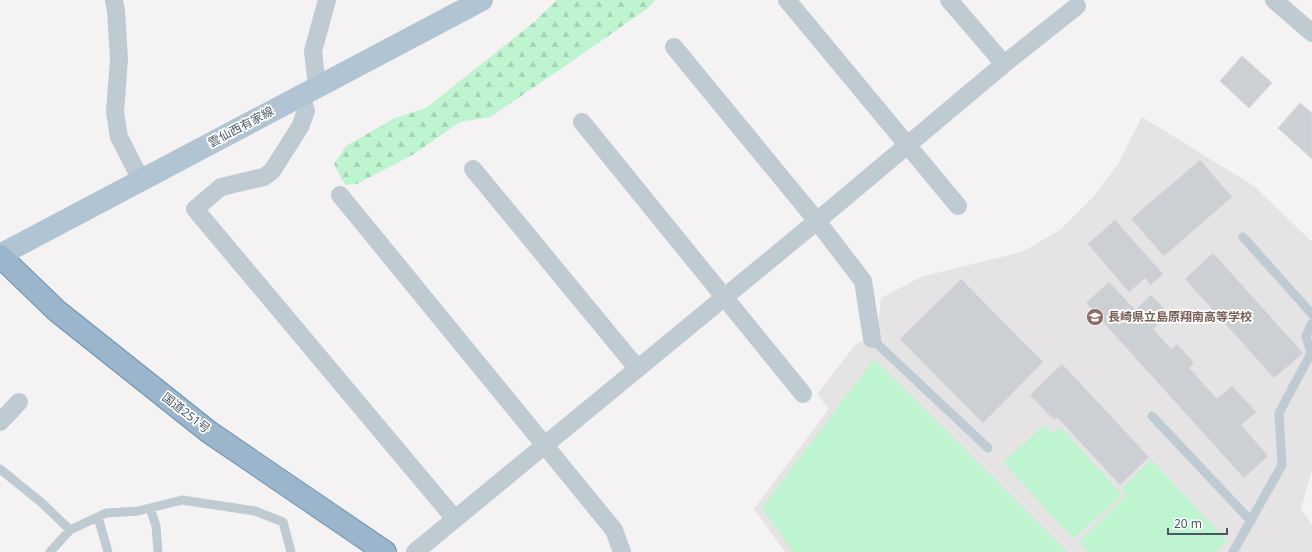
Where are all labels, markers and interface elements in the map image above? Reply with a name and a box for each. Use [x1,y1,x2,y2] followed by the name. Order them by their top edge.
[205,102,277,151] street label: 雲仙西有家線
[1085,307,1105,327] school or university icon: 長崎県立島原翔南高等学校
[1108,308,1252,325] place label: 長崎県立島原翔南高等学校
[159,388,214,437] street label: 国道251号
[1168,510,1227,536] scale bar
[1174,515,1202,532] text: 20 m

